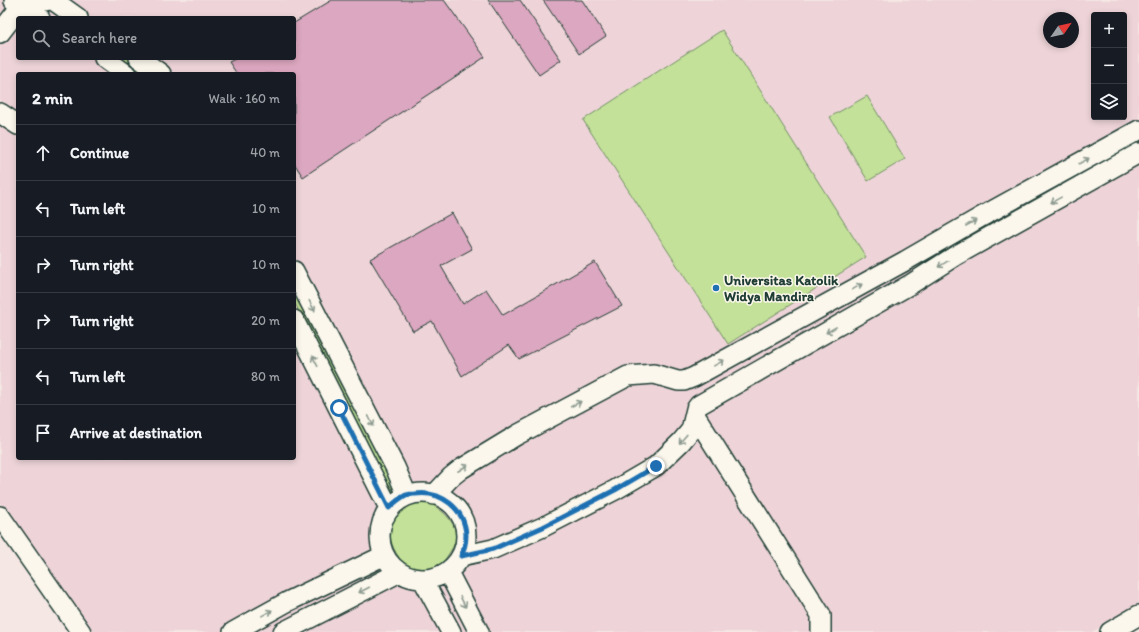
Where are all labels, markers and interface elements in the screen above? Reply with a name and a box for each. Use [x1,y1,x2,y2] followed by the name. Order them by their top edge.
[1043,12,1079,48] north arrow
[1091,12,1127,120] map controls
[1091,12,1127,48] button: +
[16,16,296,60] search box
[30,27,52,49] icon: search
[62,29,137,47] text: Search here
[1091,48,1127,84] button: −
[1091,84,1127,120] button: layers
[32,88,72,108] text: 2 min
[209,91,280,106] text: Walk · 160 m
[32,142,54,164] icon: ahead
[70,144,129,162] text: Continue
[250,145,280,160] text: 40 m
[1078,156,1090,164] one-way arrow
[1050,196,1062,204] one-way arrow
[32,198,54,220] icon: left
[70,200,125,218] text: Turn left
[252,201,280,216] text: 10 m
[964,219,976,227] one-way arrow
[32,254,54,276] icon: right
[70,256,134,274] text: Turn right
[252,257,280,272] text: 10 m
[937,260,949,268] one-way arrow
[724,272,839,305] place label: Universitas Katolik Widya Mandira
[711,283,721,293] marker: Universitas Katolik Widya Mandira
[851,283,863,291] one-way arrow
[309,299,316,311] one-way arrow
[32,310,54,332] icon: right
[70,312,134,330] text: Turn right
[251,313,280,328] text: 20 m
[825,326,837,334] one-way arrow
[311,355,318,367] one-way arrow
[713,359,725,367] one-way arrow
[32,366,54,388] icon: left
[70,368,125,386] text: Turn left
[251,369,280,384] text: 80 m
[330,399,348,417] route start
[569,399,581,407] one-way arrow
[368,415,376,427] one-way arrow
[32,422,54,444] icon: arrive
[70,424,202,442] text: Arrive at destination
[679,434,688,445] one-way arrow
[647,457,665,475] route end
[457,464,469,472] one-way arrow
[358,587,370,594] one-way arrow
[460,596,468,608] one-way arrow
[261,609,273,617] one-way arrow

